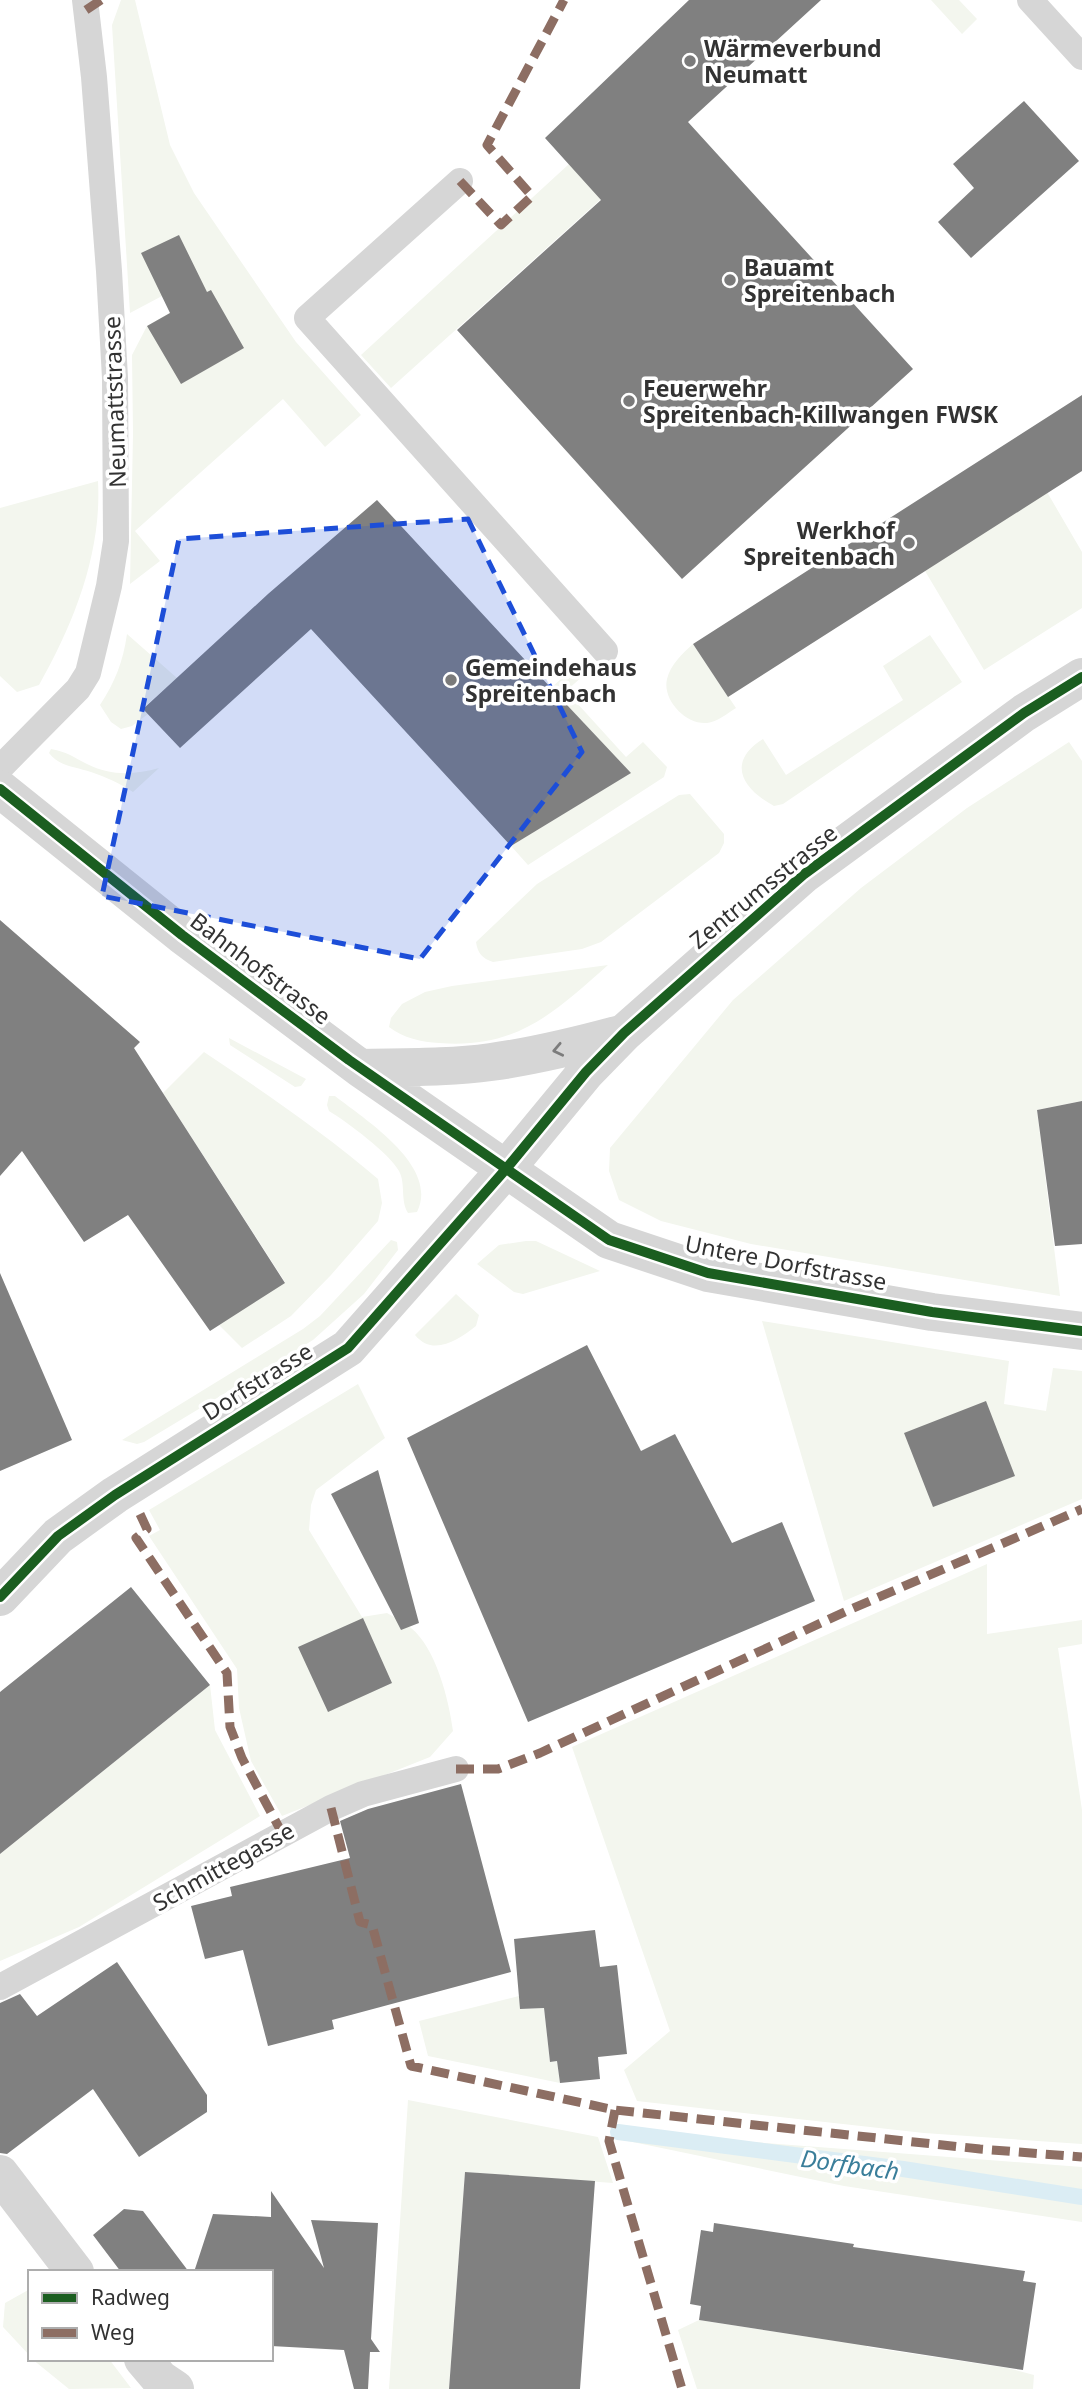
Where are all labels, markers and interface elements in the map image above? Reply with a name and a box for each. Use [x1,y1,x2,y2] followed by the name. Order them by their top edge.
[704,32,882,90] place label: Wärmeverbund Neumatt
[682,53,698,69] marker: Wärmeverbund Neumatt
[744,251,895,309] place label: Bauamt Spreitenbach
[722,272,738,288] marker: Bauamt Spreitenbach
[95,316,133,488] street label: Neumattstrasse
[643,372,999,430] place label: Feuerwehr Spreitenbach-Killwangen FWSK
[621,393,637,409] marker: Feuerwehr Spreitenbach-Killwangen FWSK
[744,514,896,572] place label: Werkhof Spreitenbach
[901,535,917,551] marker: Werkhof Spreitenbach
[465,651,637,709] place label: Gemeindehaus Spreitenbach
[443,672,459,688] marker: Gemeindehaus Spreitenbach
[683,817,843,955] street label: Zentrumsstrasse
[184,904,338,1032] street label: Bahnhofstrasse
[552,1041,564,1056] one-way arrow
[682,1227,890,1297] street label: Untere Dorfstrasse
[196,1334,318,1428] street label: Dorfstrasse
[147,1814,299,1918] street label: Schmittegasse
[799,2141,901,2187] water label: Dorfbach
[28,2270,273,2361] legend
[91,2283,170,2311] text: Radweg
[91,2318,135,2346] text: Weg

